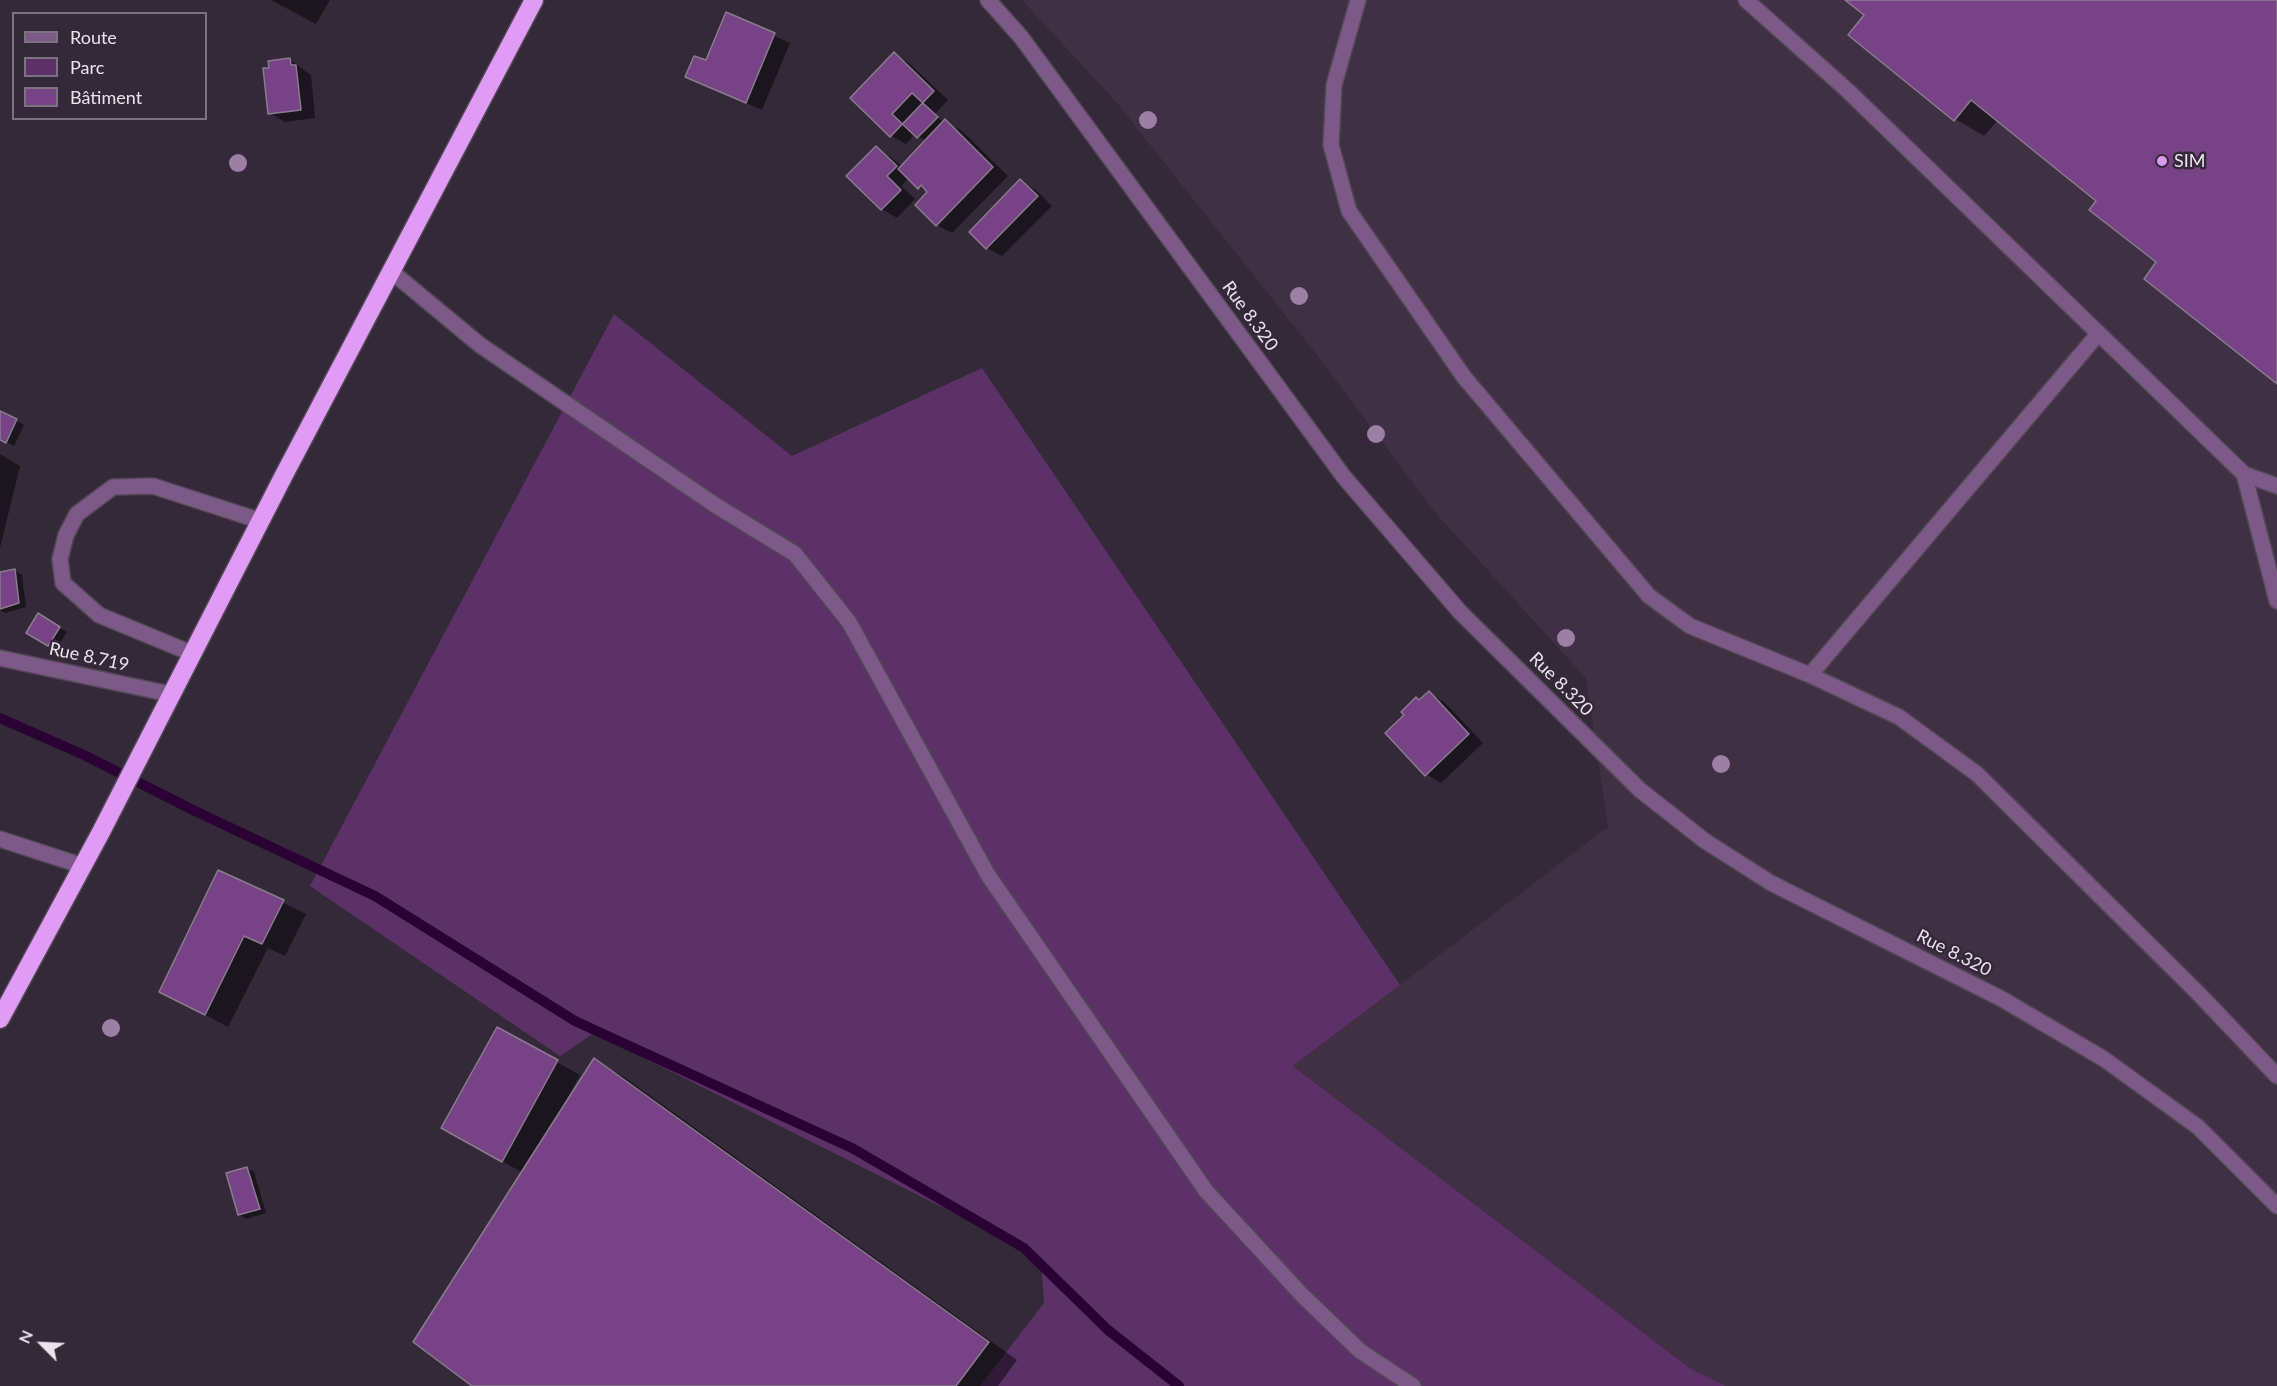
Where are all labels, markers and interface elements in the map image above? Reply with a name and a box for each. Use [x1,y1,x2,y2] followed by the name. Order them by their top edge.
[12,12,207,120] legend
[70,26,117,48] text: Route
[70,56,104,78] text: Parc
[70,86,142,108] text: Bâtiment
[2174,150,2206,172] place label: SIM
[2155,154,2169,168] marker: SIM
[1217,277,1283,355] street label: Rue 8.320
[47,638,131,676] street label: Rue 8.719
[1525,648,1597,720] street label: Rue 8.320
[1913,925,1995,981] street label: Rue 8.320
[12,1314,72,1374] north arrow
[14,1327,36,1346] text: N

